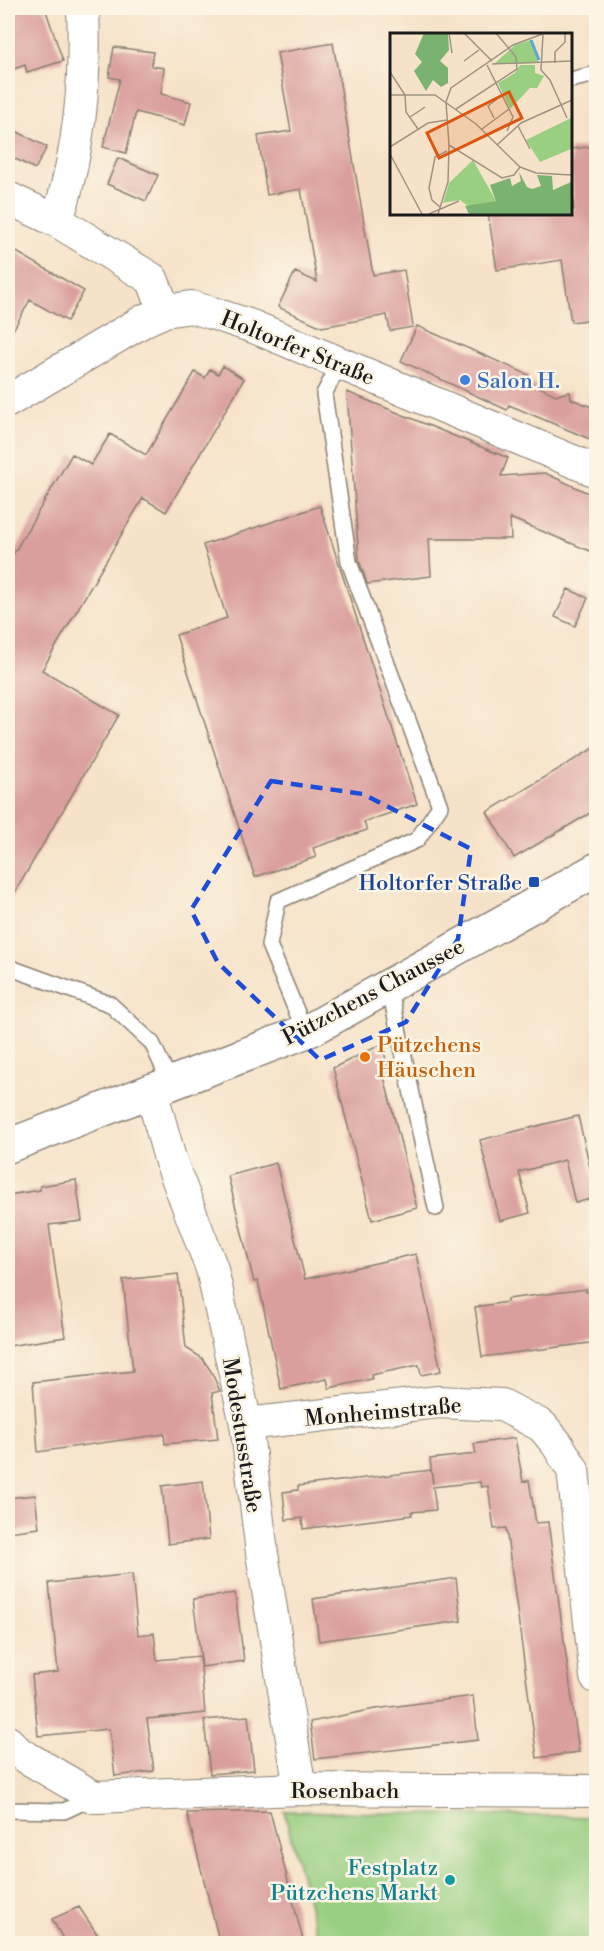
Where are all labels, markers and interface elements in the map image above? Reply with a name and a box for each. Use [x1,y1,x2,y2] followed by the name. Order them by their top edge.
[390,33,571,214] inset map
[217,305,378,392] street label: Holtorfer Straße
[477,368,560,395] place label: Salon H.
[458,373,472,387] marker: Salon H.
[358,870,522,897] place label: Holtorfer Straße
[527,875,541,889] marker: Holtorfer Straße
[278,933,469,1052] street label: Pützchens Chaussee
[377,1032,481,1084] place label: Pützchens Häuschen
[358,1050,372,1064] marker: Pützchens Häuschen
[216,1356,267,1515] street label: Modestusstraße
[304,1392,463,1433] street label: Monheimstraße
[291,1778,399,1805] street label: Rosenbach
[270,1855,438,1907] place label: Festplatz Pützchens Markt
[443,1873,457,1887] marker: Festplatz Pützchens Markt

